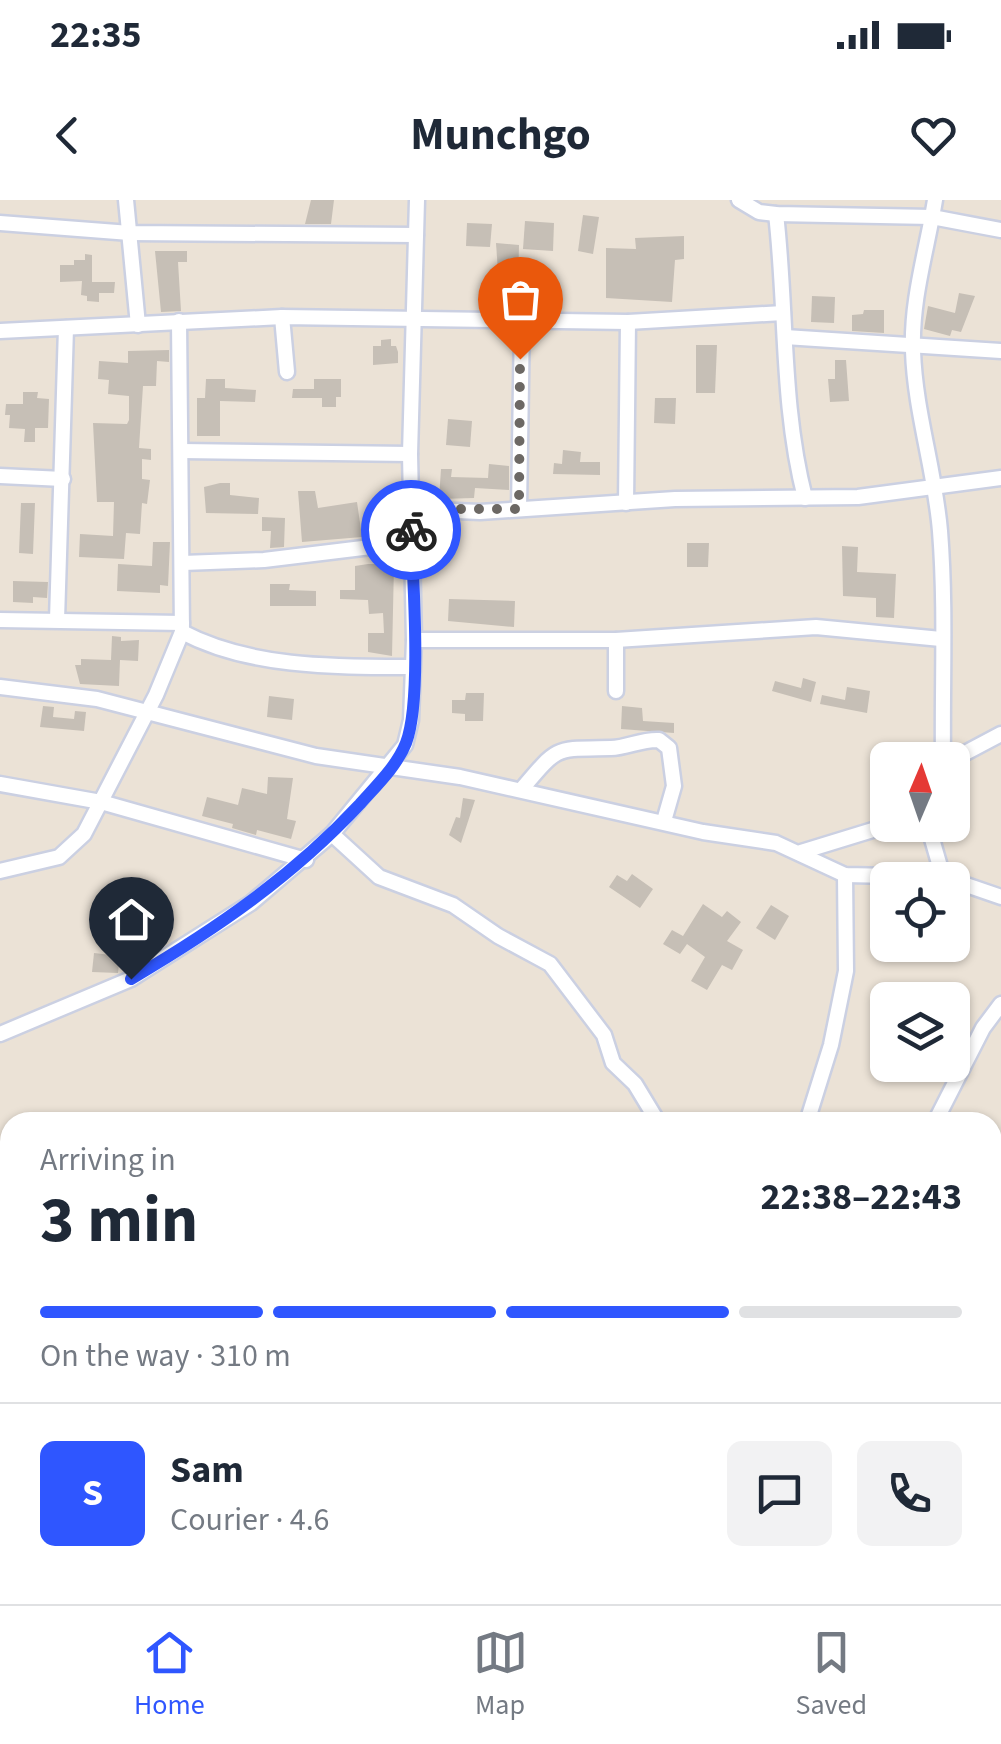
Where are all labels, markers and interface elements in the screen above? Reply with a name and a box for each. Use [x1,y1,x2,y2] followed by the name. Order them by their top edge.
[50,8,142,62] text: 22:35
[410,103,591,167] text: Munchgo
[40,108,95,163] icon: back
[906,108,961,163] icon: heart
[478,257,563,360] pin
[493,272,548,327] icon: bag
[361,480,461,580] courier
[384,503,439,558] icon: bike
[870,742,970,842] north arrow
[870,742,970,1082] map controls
[870,862,970,962] button: locate
[89,877,174,980] pin
[104,892,159,947] icon: home
[870,982,970,1082] button: layers
[40,1137,176,1183] text: Arriving in
[760,1170,962,1224] text: 22:38–22:43
[40,1174,198,1267] text: 3 min
[40,1333,291,1379] text: On the way · 310 m
[727,1441,832,1546] button: chat
[857,1441,962,1546] button: phone
[170,1443,244,1497] text: Sam
[82,1466,103,1520] text: S
[170,1497,330,1543] text: Courier · 4.6
[134,1625,205,1725] tab: Home
[473,1625,528,1725] tab: Map
[796,1625,867,1725] tab: Saved

